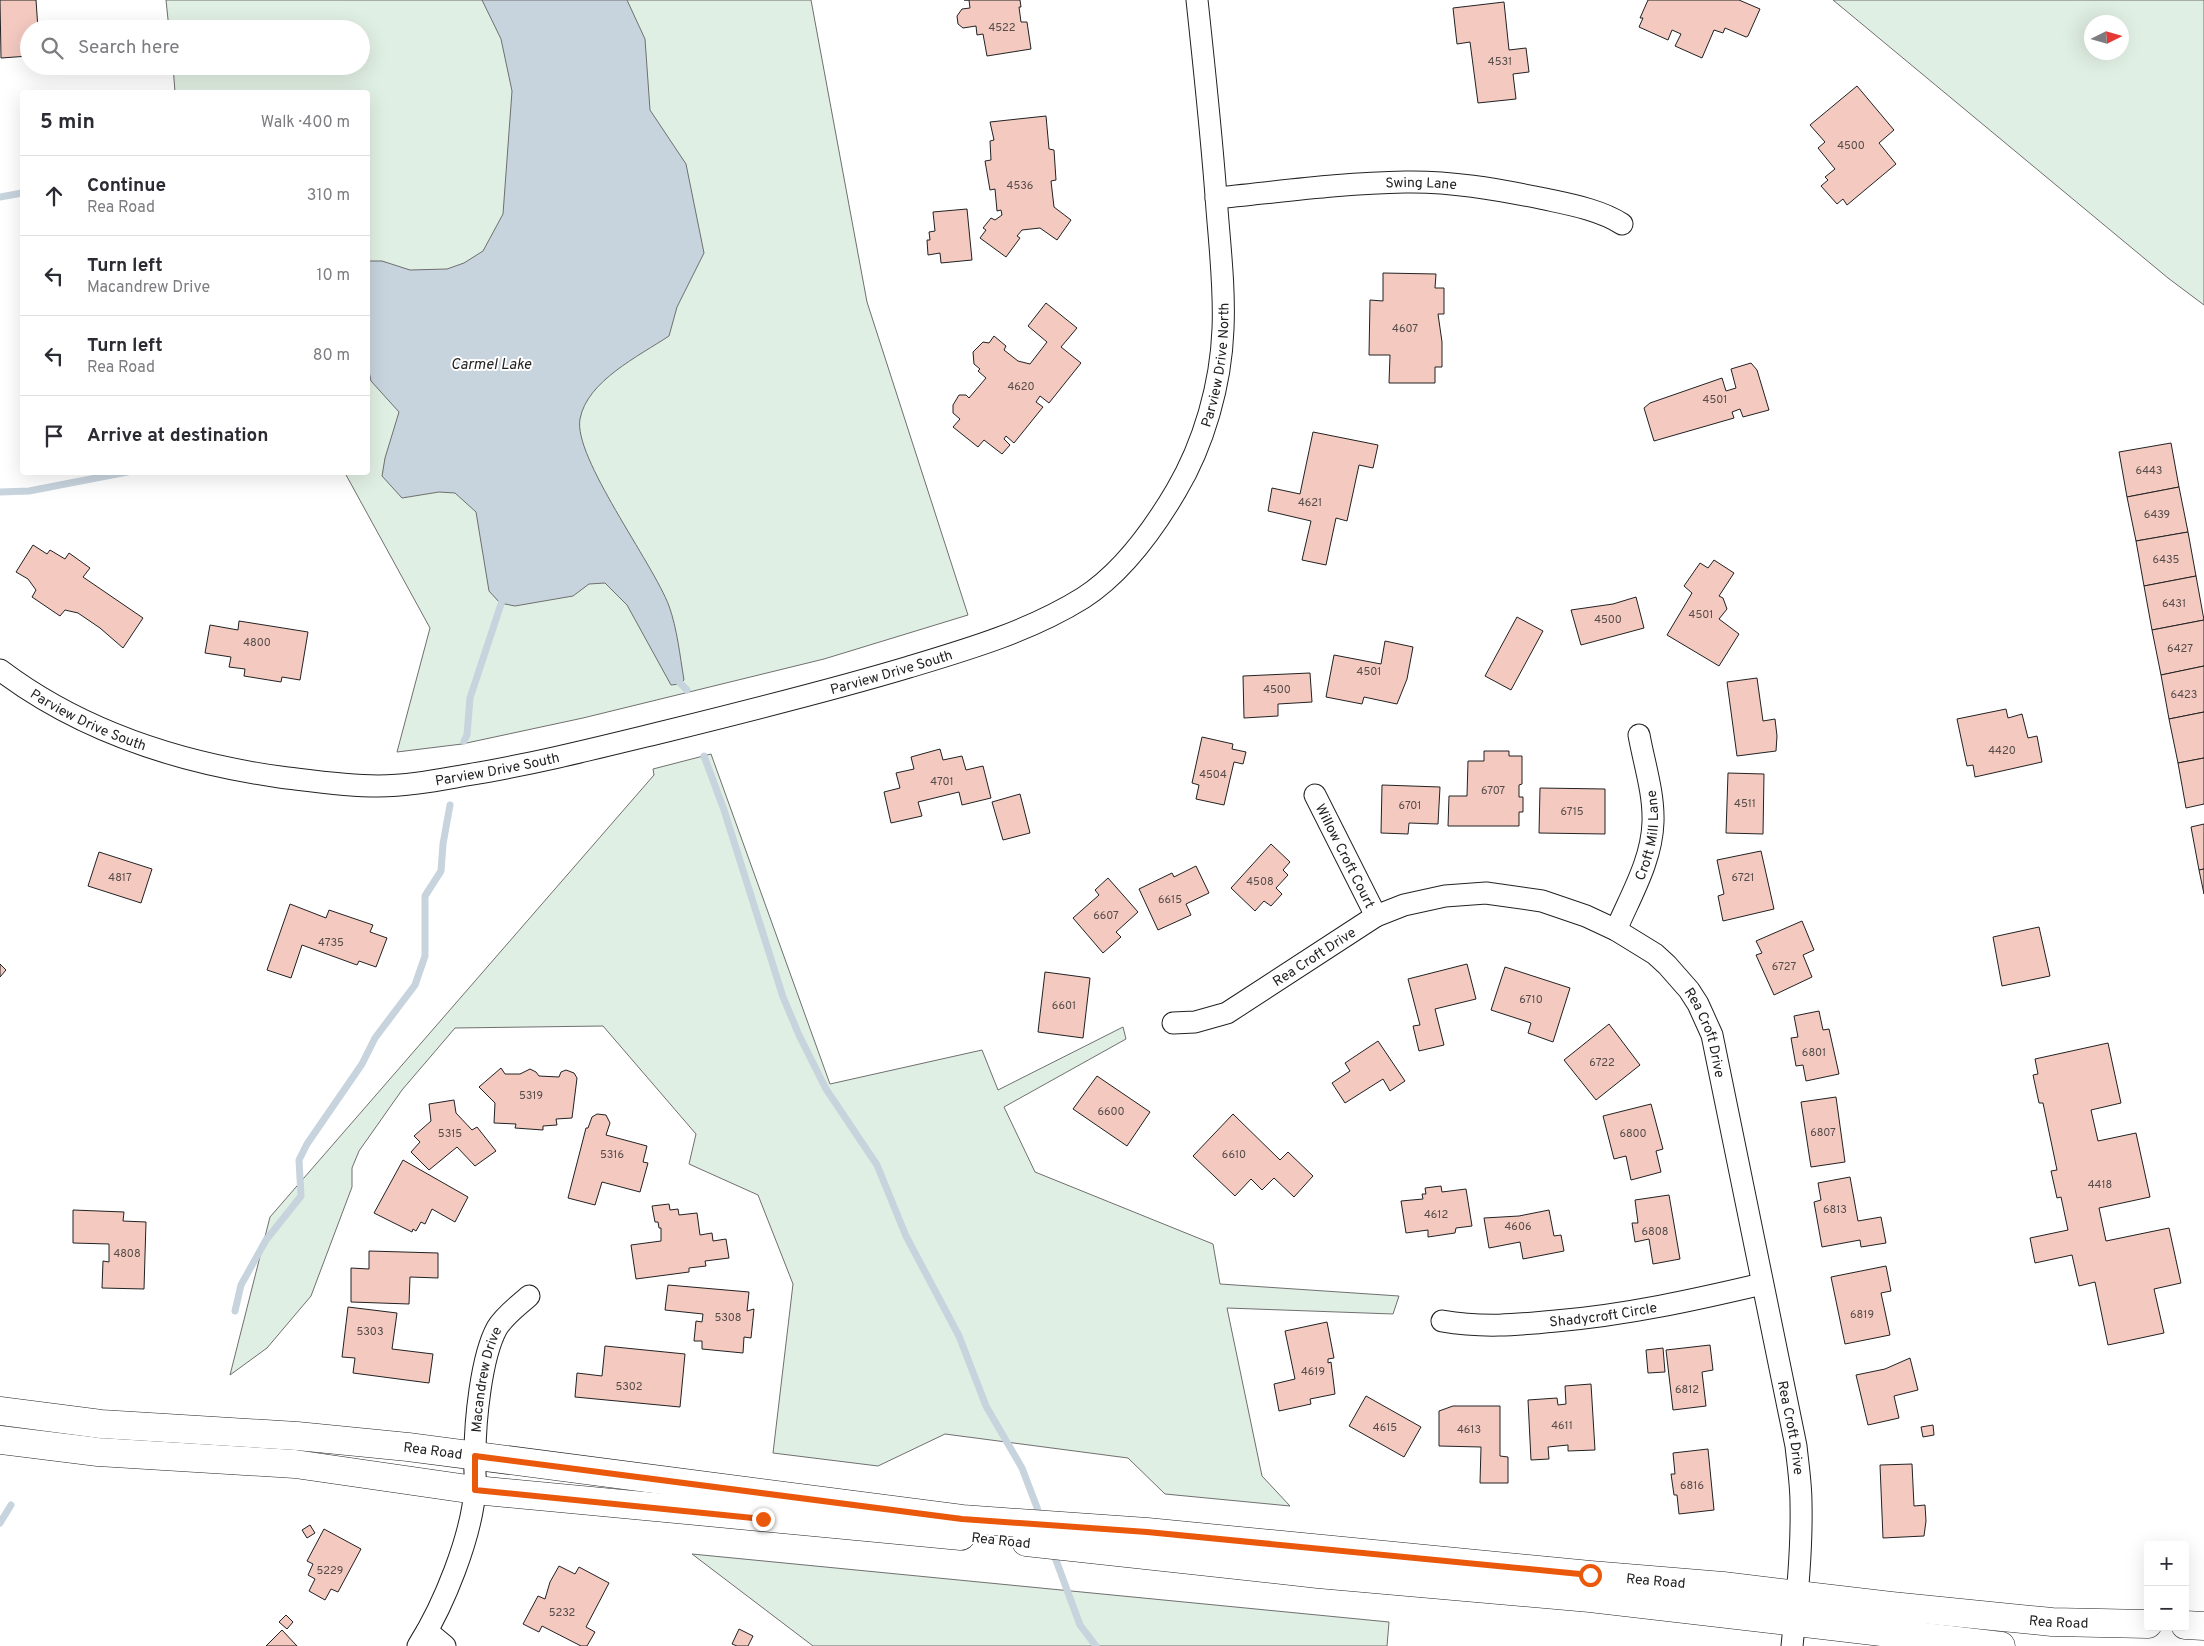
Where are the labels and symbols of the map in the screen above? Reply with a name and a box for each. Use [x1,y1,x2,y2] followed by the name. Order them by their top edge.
[2084,15,2129,60] north arrow
[988,21,1016,35] house number: 4522
[1488,55,1512,69] house number: 4531
[1837,139,1865,153] house number: 4500
[1385,175,1458,194] street label: Swing Lane
[1007,179,1033,193] house number: 4536
[1198,302,1233,430] street label: Parview Drive North
[1392,322,1418,336] house number: 4607
[451,356,532,375] water label: Carmel Lake
[1007,380,1035,394] house number: 4620
[1703,393,1727,407] house number: 4501
[2136,464,2162,478] house number: 6443
[1298,496,1322,510] house number: 4621
[2144,508,2170,522] house number: 6439
[2153,553,2180,567] house number: 6435
[2162,597,2186,611] house number: 6431
[1689,608,1713,622] house number: 4501
[1594,613,1622,627] house number: 4500
[243,636,271,650] house number: 4800
[2167,642,2193,656] house number: 6427
[829,647,955,699] street label: Parview Drive South
[1357,665,1381,679] house number: 4501
[1263,683,1291,697] house number: 4500
[27,686,148,755] street label: Parview Drive South
[2171,688,2197,702] house number: 6423
[1988,744,2016,758] house number: 4420
[434,750,561,790] street label: Parview Drive South
[1199,768,1227,782] house number: 4504
[930,775,954,789] house number: 4701
[1481,784,1505,798] house number: 6707
[1632,789,1663,883] street label: Croft Mill Lane
[1734,797,1756,811] house number: 4511
[1399,799,1421,813] house number: 6701
[1311,801,1378,911] street label: Willow Croft Court
[1560,805,1584,819] house number: 6715
[108,871,132,885] house number: 4817
[1732,871,1754,885] house number: 6721
[1246,875,1274,889] house number: 4508
[1158,893,1182,907] house number: 6615
[1093,909,1119,923] house number: 6607
[1270,924,1359,991] street label: Rea Croft Drive
[318,936,344,950] house number: 4735
[1772,960,1796,974] house number: 6727
[1680,985,1728,1079] street label: Rea Croft Drive
[1519,993,1543,1007] house number: 6710
[1052,999,1076,1013] house number: 6601
[1802,1046,1826,1060] house number: 6801
[1589,1056,1615,1070] house number: 6722
[519,1089,543,1103] house number: 5319
[1097,1105,1125,1119] house number: 6600
[1810,1126,1836,1140] house number: 6807
[438,1127,462,1141] house number: 5315
[1619,1127,1647,1141] house number: 6800
[600,1148,624,1162] house number: 5316
[1222,1148,1246,1162] house number: 6610
[2088,1178,2112,1192] house number: 4418
[1823,1203,1847,1217] house number: 6813
[1424,1208,1448,1222] house number: 4612
[1504,1220,1532,1234] house number: 4606
[1642,1225,1668,1239] house number: 6808
[113,1247,141,1261] house number: 4808
[1549,1300,1659,1332] street label: Shadycroft Circle
[1850,1308,1874,1322] house number: 6819
[714,1311,742,1325] house number: 5308
[469,1324,506,1433] street label: Macandrew Drive
[356,1325,384,1339] house number: 5303
[1301,1365,1325,1379] house number: 4619
[1773,1379,1806,1476] street label: Rea Croft Drive
[615,1380,643,1394] house number: 5302
[1675,1383,1699,1397] house number: 6812
[1551,1419,1573,1433] house number: 4611
[1373,1421,1397,1435] house number: 4615
[1457,1423,1481,1437] house number: 4613
[403,1440,463,1464] street label: Rea Road
[1680,1479,1704,1493] house number: 6816
[752,1508,775,1531] route end
[970,1530,1031,1553] street label: Rea Road
[317,1564,343,1578] house number: 5229
[1579,1564,1602,1587] route start
[1625,1571,1686,1593] street label: Rea Road
[549,1606,575,1620] house number: 5232
[2028,1613,2089,1633] street label: Rea Road

